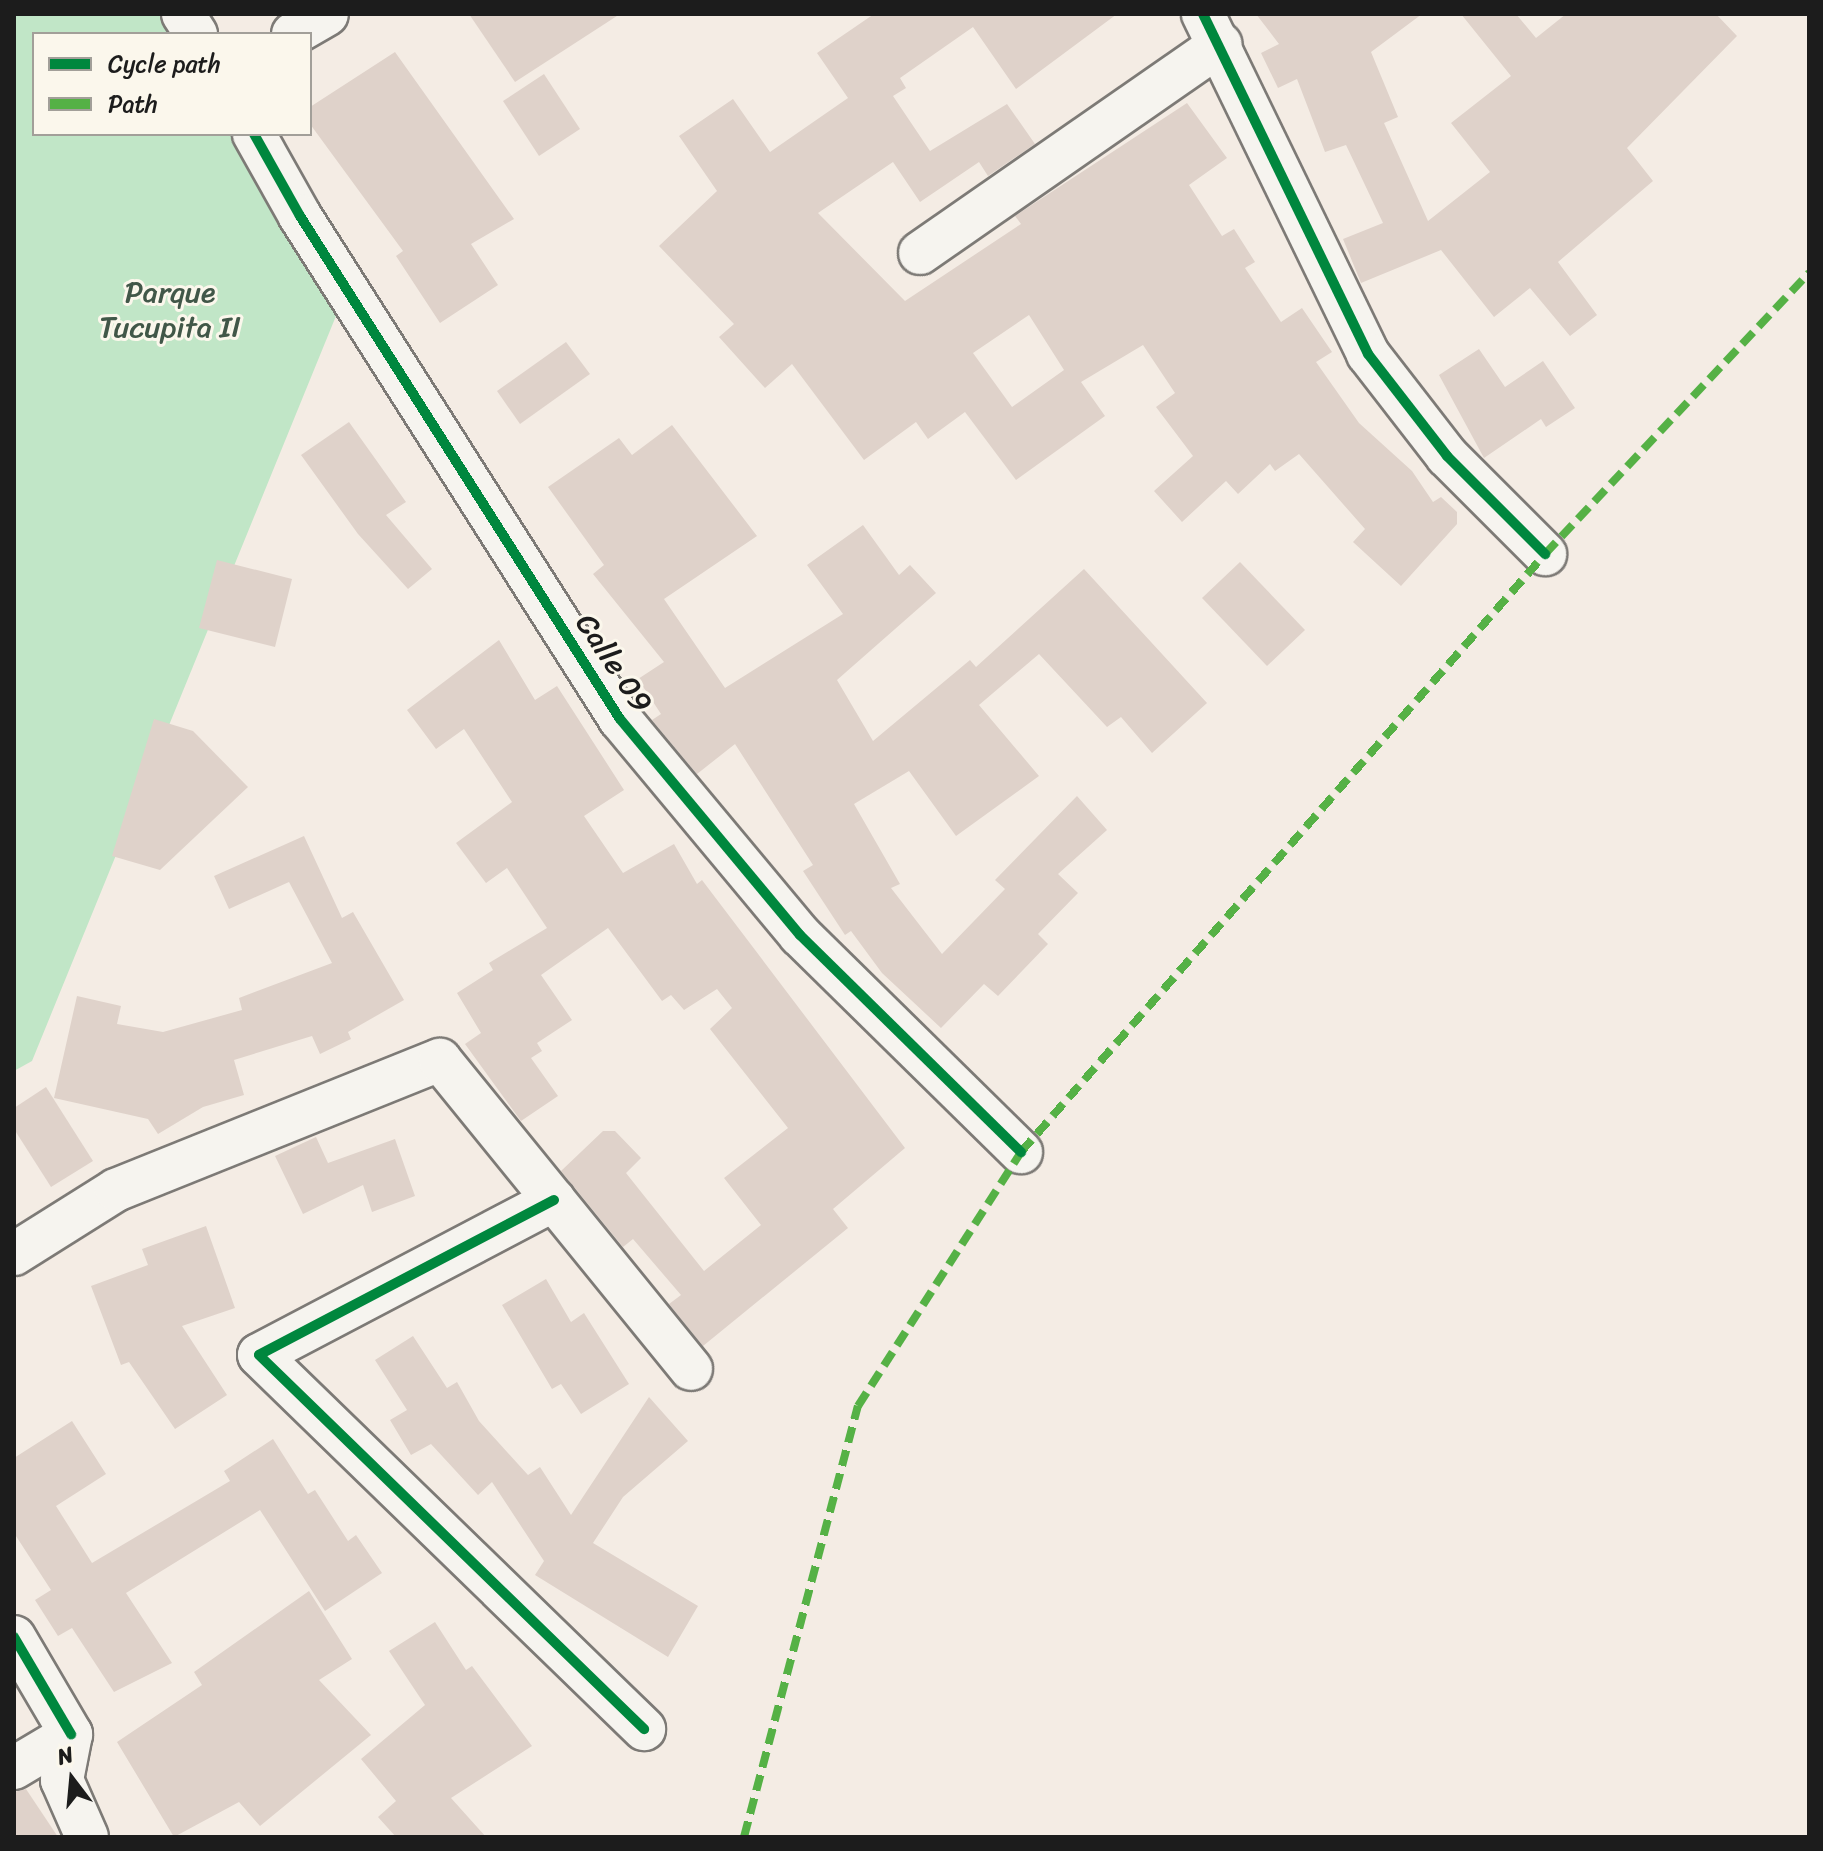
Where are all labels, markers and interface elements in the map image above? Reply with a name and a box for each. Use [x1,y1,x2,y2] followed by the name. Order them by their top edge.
[32,32,312,136] legend
[108,43,221,85] text: Cycle path
[108,83,158,125] text: Path
[99,274,241,344] park label: Parque Tucupita II
[568,607,660,719] street label: Calle 09
[53,1735,78,1776] text: N
[32,1739,112,1819] north arrow

